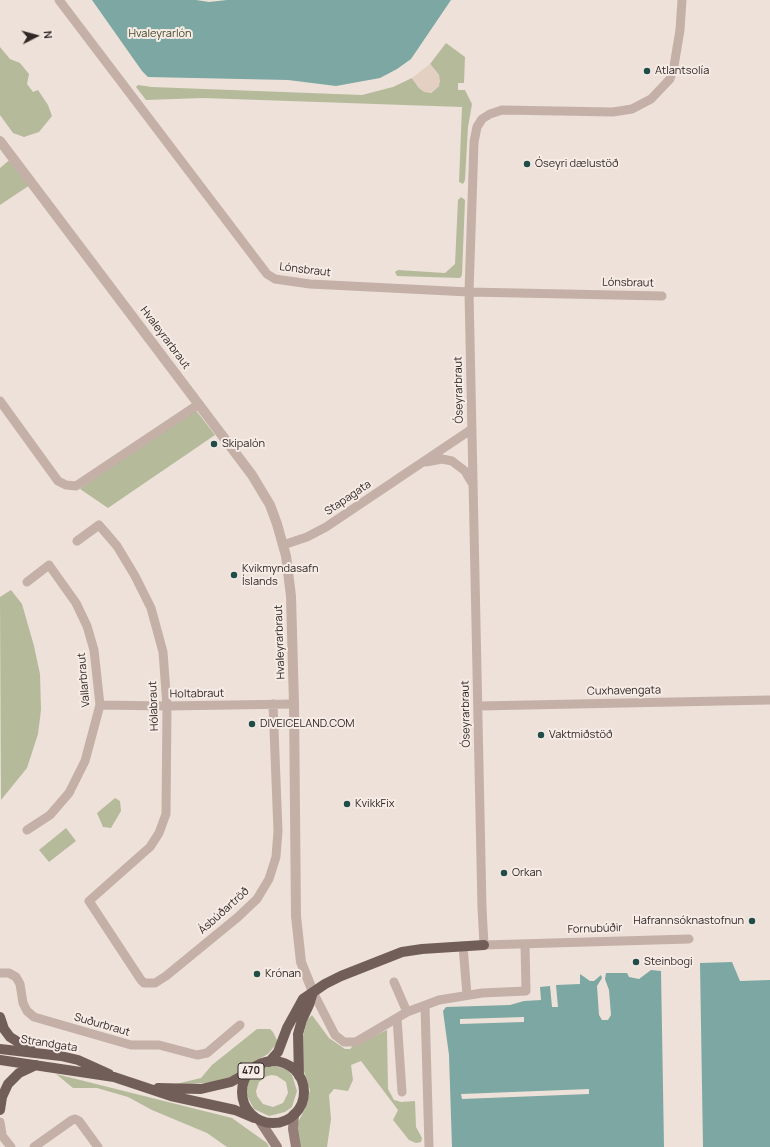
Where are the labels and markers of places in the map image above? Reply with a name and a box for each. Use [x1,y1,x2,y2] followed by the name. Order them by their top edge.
[655,64,709,78] place label: Atlantsolía
[642,66,652,76] marker: Atlantsolía
[535,157,618,171] place label: Óseyri dælustöð
[522,159,532,169] marker: Óseyri dælustöð
[222,437,265,451] place label: Skipalón
[209,439,219,449] marker: Skipalón
[242,562,318,588] place label: Kvikmyndasafn Íslands
[229,570,239,580] marker: Kvikmyndasafn Íslands
[260,717,354,731] place label: DIVEICELAND.COM
[247,719,257,729] marker: DIVEICELAND.COM
[549,728,612,742] place label: Vaktmiðstöð
[536,730,546,740] marker: Vaktmiðstöð
[355,797,395,811] place label: KvikkFix
[342,799,352,809] marker: KvikkFix
[512,866,542,880] place label: Orkan
[499,868,509,878] marker: Orkan
[633,914,744,928] place label: Hafrannsóknastofnun
[747,916,757,926] marker: Hafrannsóknastofnun
[644,955,693,969] place label: Steinbogi
[631,957,641,967] marker: Steinbogi
[265,967,301,981] place label: Krónan
[252,969,262,979] marker: Krónan

